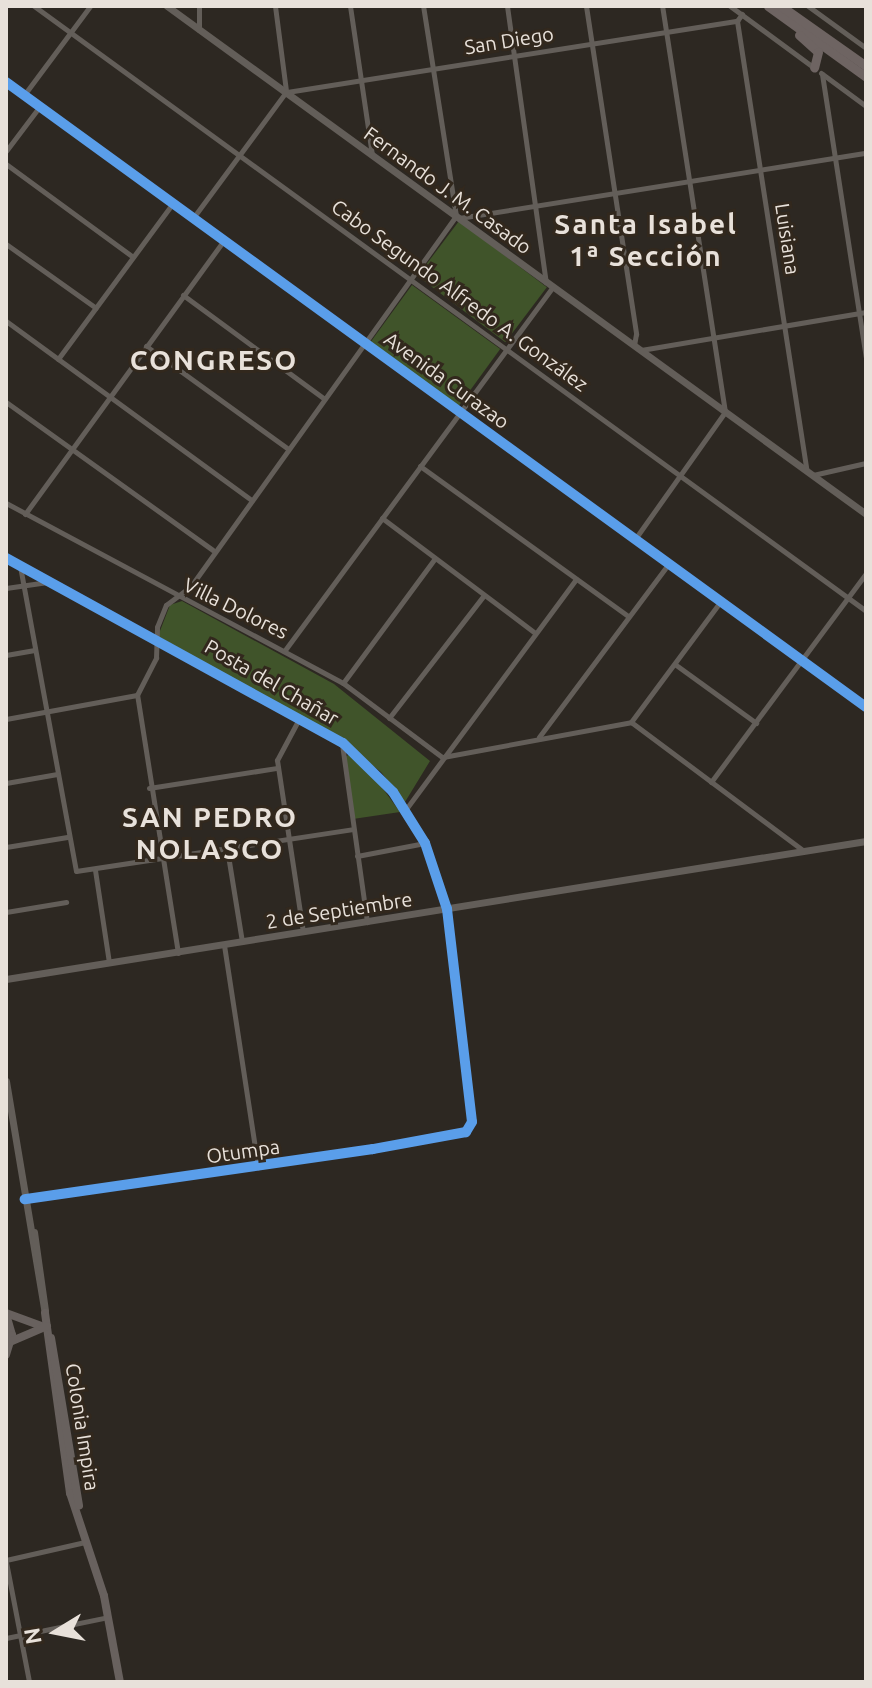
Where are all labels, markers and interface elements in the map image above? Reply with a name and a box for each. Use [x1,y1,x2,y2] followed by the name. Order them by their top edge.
[463,21,555,59] street label: San Diego
[359,121,537,259] street label: Fernando J. M. Casado
[327,194,593,396] street label: Cabo Segundo Alfredo A. González
[771,202,805,276] street label: Luisiana
[554,207,738,273] district label: Santa Isabel 1ª Sección
[380,327,514,433] street label: Avenida Curazao
[130,343,298,377] district label: CONGRESO
[180,572,292,644] street label: Villa Dolores
[201,634,343,730] street label: Posta del Chañar
[122,800,298,866] district label: SAN PEDRO NOLASCO
[264,887,414,933] street label: 2 de Septiembre
[205,1134,281,1168] street label: Otumpa
[61,1362,105,1492] street label: Colonia Impira
[16,1592,96,1672] north arrow
[18,1626,46,1647] text: N

